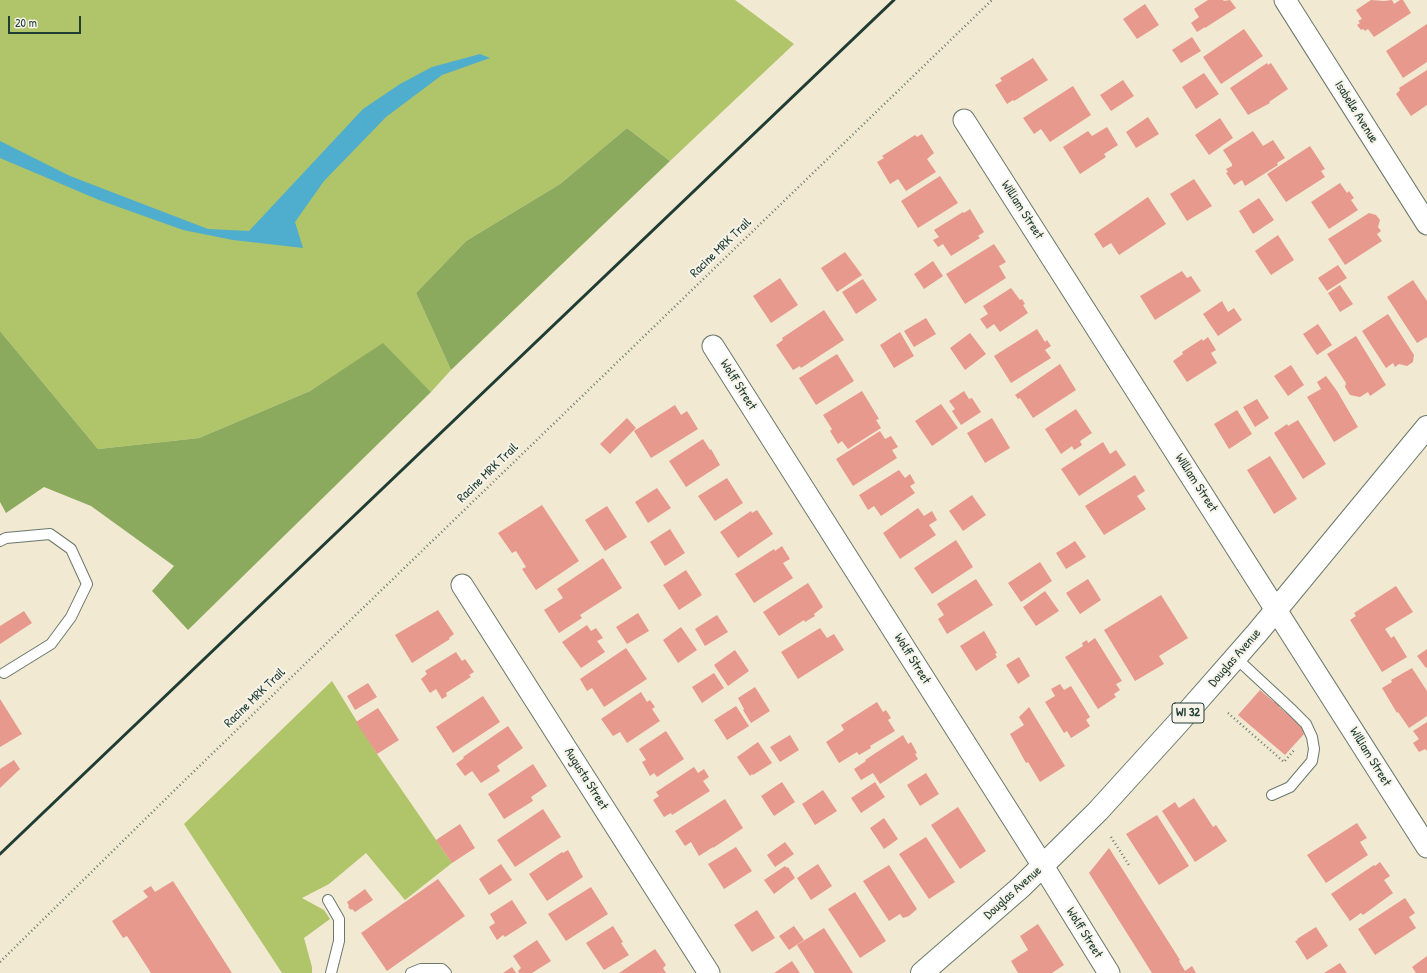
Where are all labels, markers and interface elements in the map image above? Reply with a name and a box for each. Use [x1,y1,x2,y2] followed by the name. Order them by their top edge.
[10,8,83,34] scale bar
[15,14,37,31] text: 20 m
[1331,78,1381,146] street label: Isabelle Avenue
[997,178,1047,242] street label: William Street
[687,215,755,281] street label: Racine MRK Trail
[716,357,760,413] street label: Wolff Street
[454,440,522,506] street label: Racine MRK Trail
[1171,451,1221,515] street label: William Street
[1206,626,1264,690] street label: Douglas Avenue
[890,631,934,687] street label: Wolff Street
[221,665,289,731] street label: Racine MRK Trail
[1172,703,1204,723] road number: WI 32
[1346,725,1394,789] street label: William Street
[561,745,611,813] street label: Augusta Street
[981,863,1045,923] street label: Douglas Avenue
[1062,905,1106,961] street label: Wolff Street

